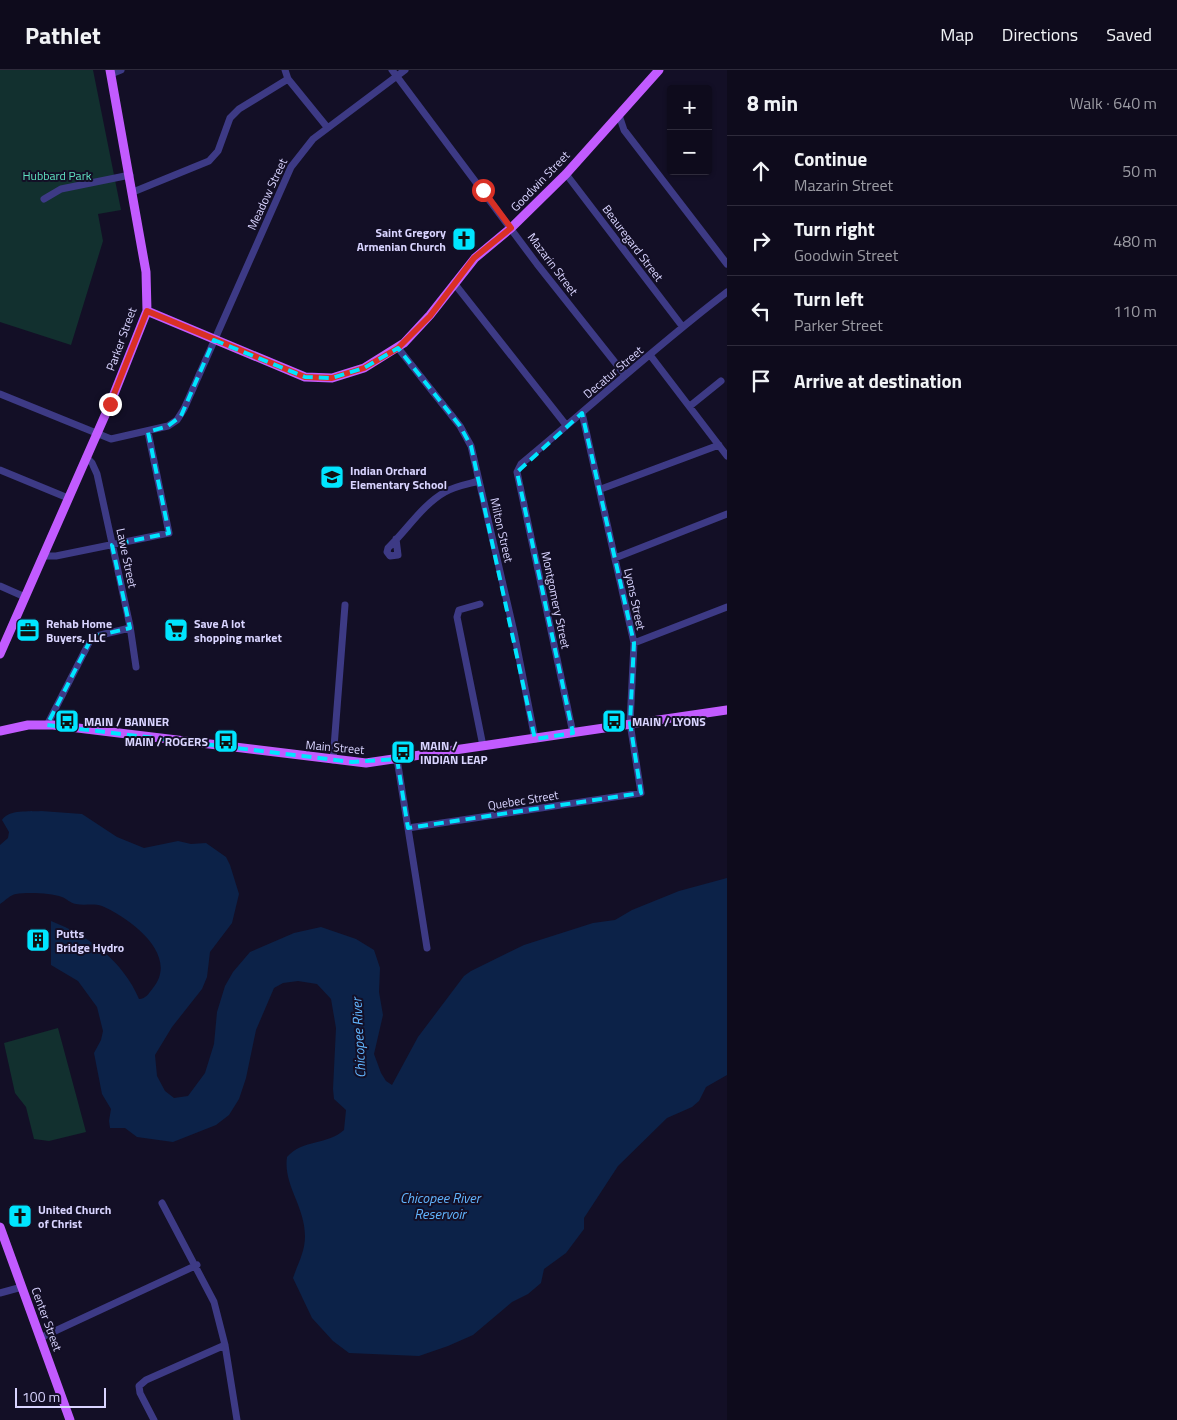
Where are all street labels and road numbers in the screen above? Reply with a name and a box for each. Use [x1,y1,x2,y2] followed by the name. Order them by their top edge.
[506,146,575,216] street label: Goodwin Street
[242,154,292,233] street label: Meadow Street
[598,201,669,286] street label: Beauregard Street
[523,229,583,300] street label: Mazarin Street
[101,304,142,374] street label: Parker Street
[579,341,648,403] street label: Decatur Street
[485,496,519,565] street label: Milton Street
[111,526,143,590] street label: Lawe Street
[536,550,576,651] street label: Montgomery Street
[619,566,651,632] street label: Lyons Street
[305,735,366,759] street label: Main Street
[486,785,561,815] street label: Quebec Street
[27,1284,68,1354] street label: Center Street

